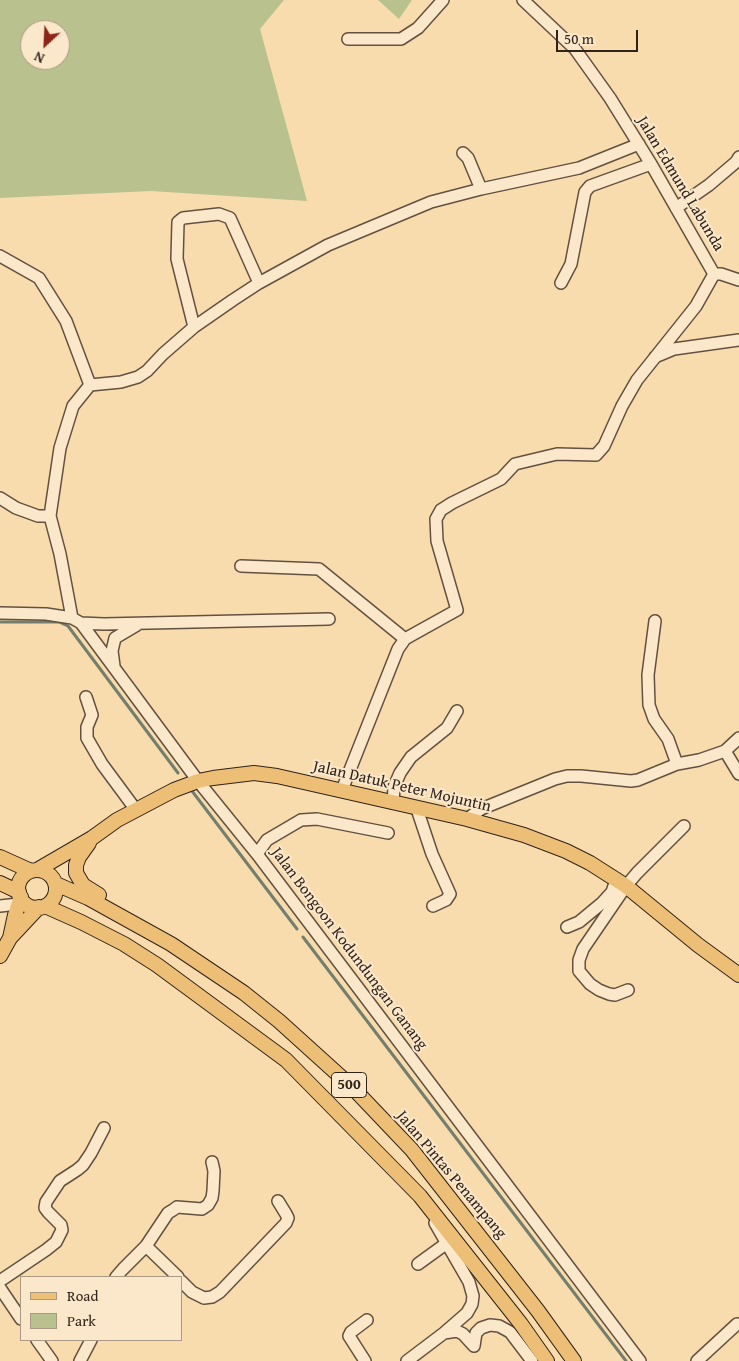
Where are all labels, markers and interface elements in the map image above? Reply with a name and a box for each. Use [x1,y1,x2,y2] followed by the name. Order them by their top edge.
[20,20,70,70] north arrow
[559,20,642,52] scale bar
[564,28,594,49] text: 50 m
[31,47,48,69] text: N
[632,113,728,255] street label: Jalan Edmund Labunda
[311,757,493,817] street label: Jalan Datuk Peter Mojuntin
[267,844,431,1054] street label: Jalan Bongoon Kodundungan Ganang
[332,1072,366,1098] road number: 500
[392,1107,510,1243] street label: Jalan Pintas Penampang
[20,1276,182,1341] legend
[67,1285,98,1306] text: Road
[67,1310,96,1331] text: Park

